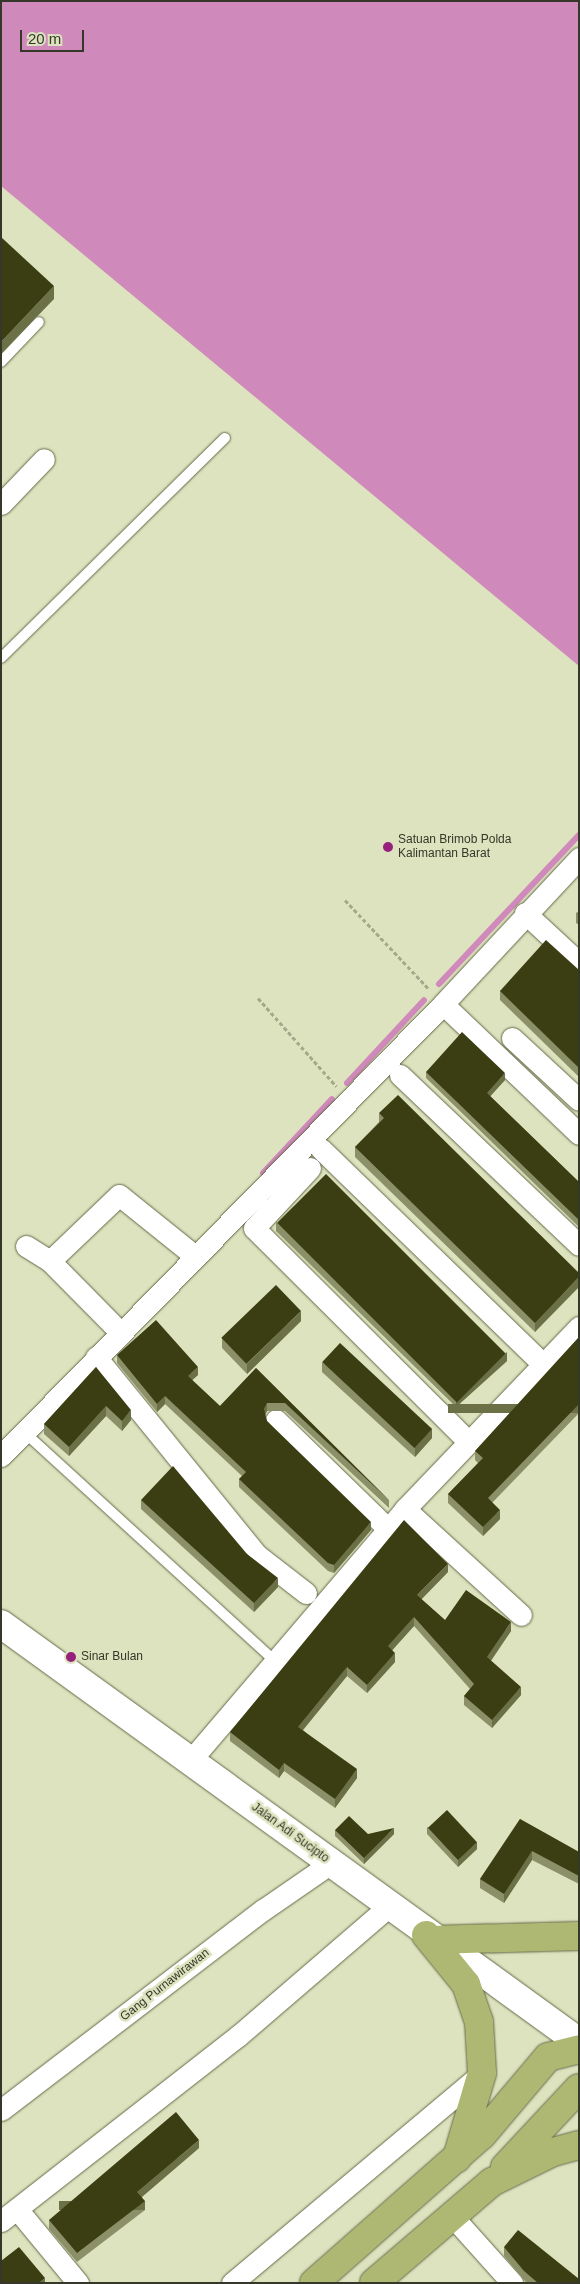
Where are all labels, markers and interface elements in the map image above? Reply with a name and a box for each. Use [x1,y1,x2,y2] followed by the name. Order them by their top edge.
[22,20,86,52] scale bar
[28,30,61,47] text: 20 m
[398,833,511,861] place label: Satuan Brimob Polda Kalimantan Barat
[382,841,394,853] marker: Satuan Brimob Polda Kalimantan Barat
[81,1650,143,1664] place label: Sinar Bulan
[65,1651,77,1663] marker: Sinar Bulan
[248,1800,332,1866] street label: Jalan Adi Sucipto
[118,1946,212,2024] street label: Gang Purnawirawan

